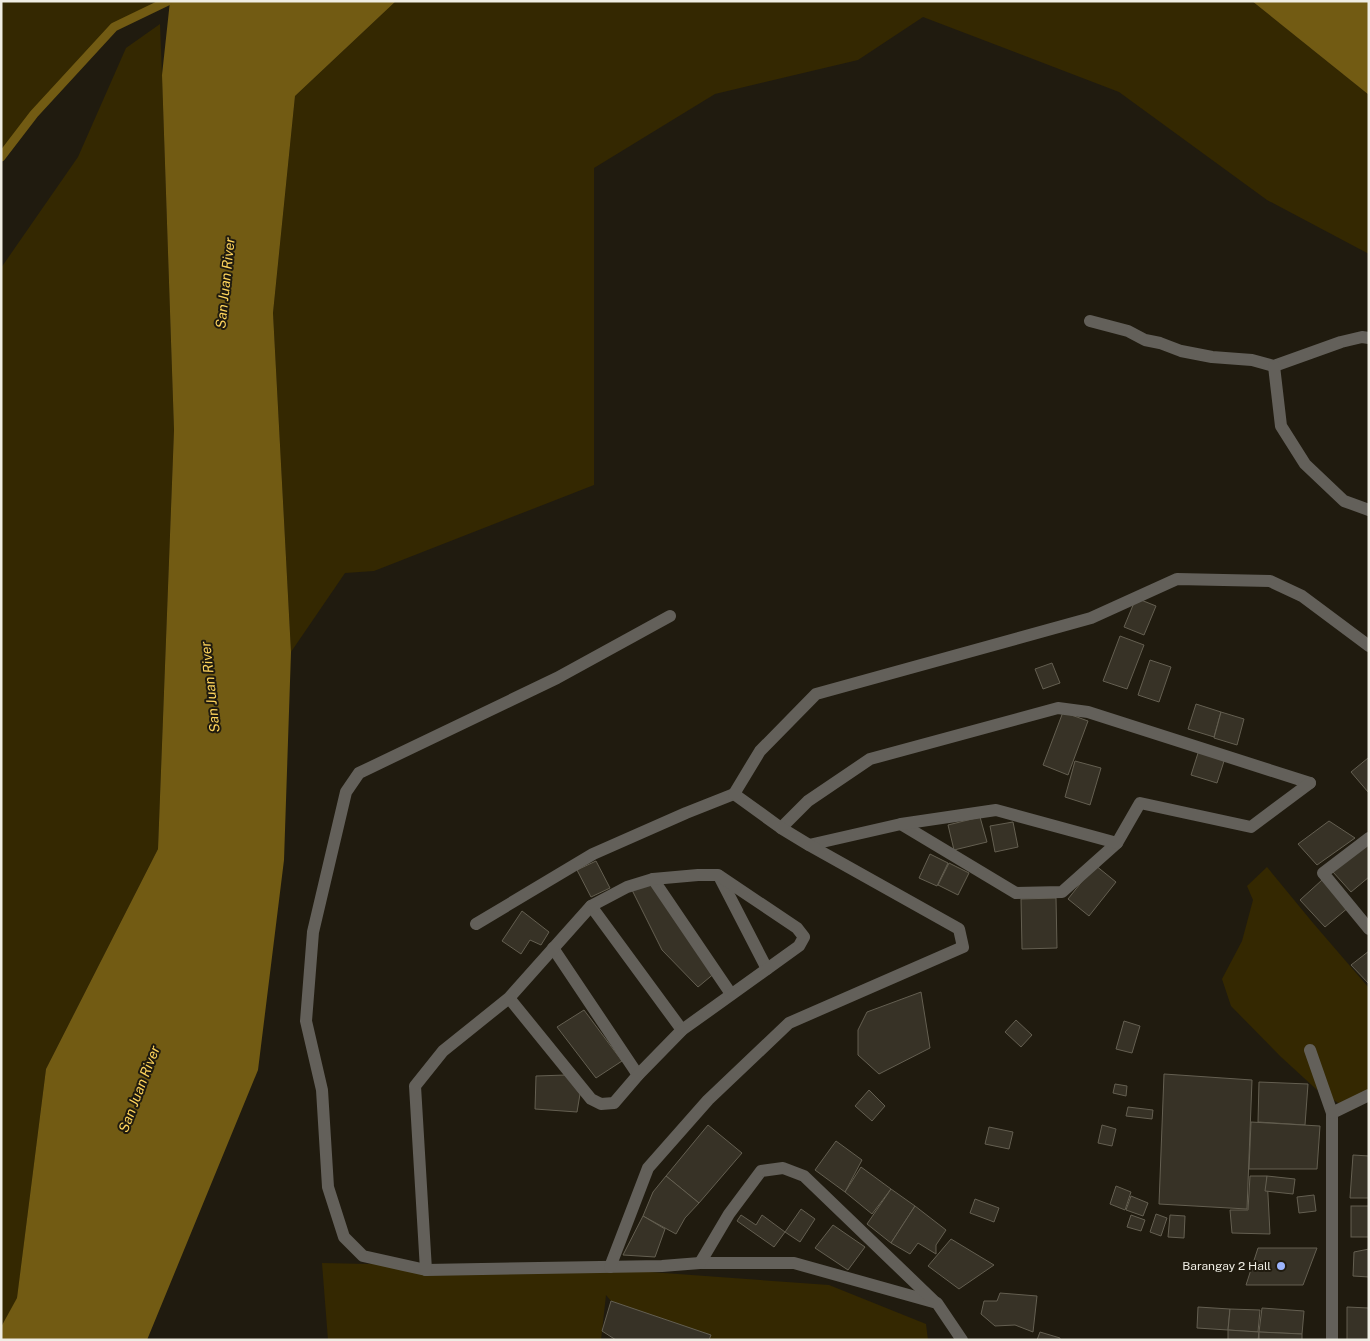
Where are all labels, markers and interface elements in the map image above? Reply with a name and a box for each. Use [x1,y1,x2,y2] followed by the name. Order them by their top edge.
[212,236,238,329] water label: San Juan River
[197,640,223,733] water label: San Juan River
[115,1043,163,1135] water label: San Juan River
[1182,1259,1271,1273] place label: Barangay 2 Hall
[1275,1260,1287,1272] marker: Barangay 2 Hall

